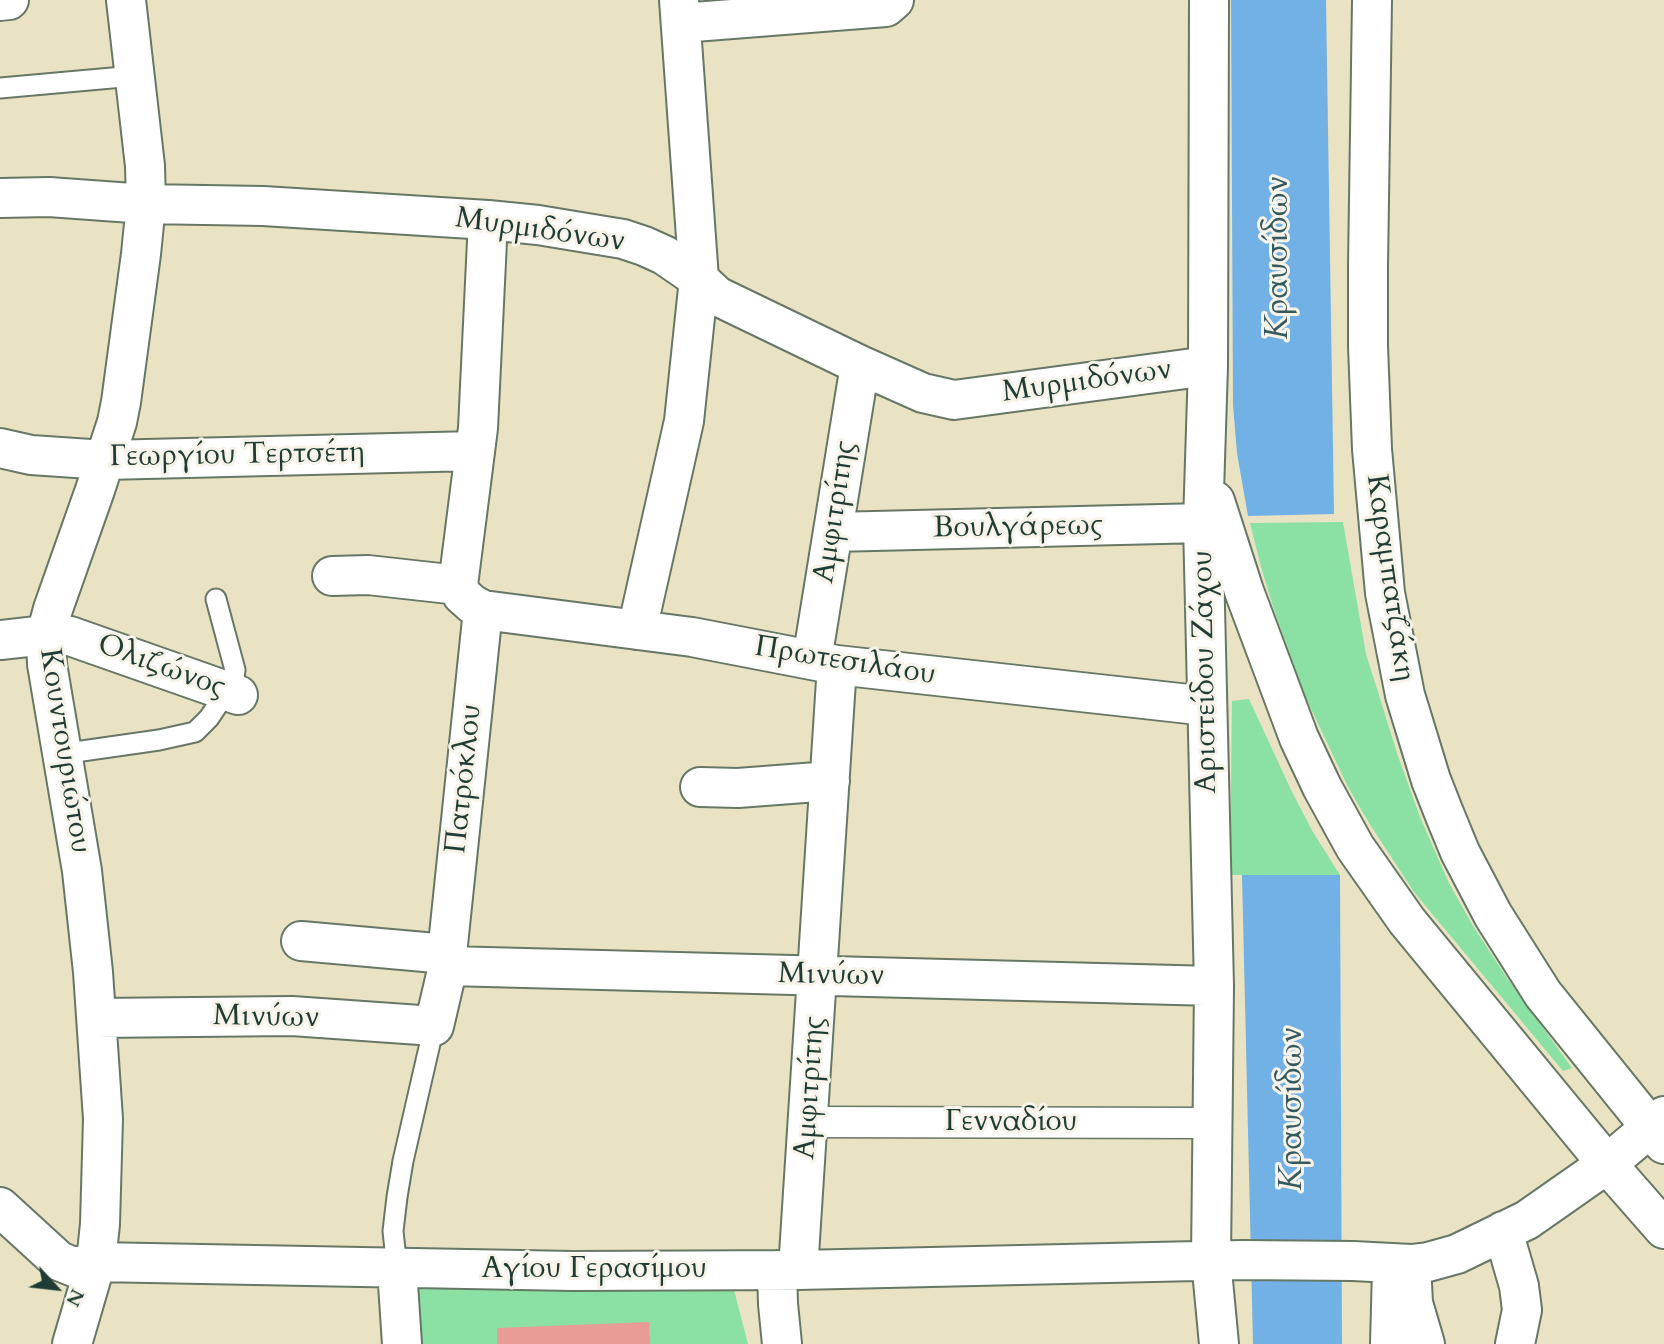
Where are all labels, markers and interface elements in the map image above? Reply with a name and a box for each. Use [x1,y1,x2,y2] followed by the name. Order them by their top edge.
[1261,176,1299,340] water label: Κραυσίδων
[453,201,627,261] street label: Μυρμιδόνων
[1000,352,1174,412] street label: Μυρμιδόνων
[109,436,365,476] street label: Γεωργίου Τερτσέτη
[807,438,865,586] street label: Αμφιτρίτης
[1357,472,1421,684] street label: Καραμπατζάκη
[933,509,1103,547] street label: Βουλγάρεως
[1186,550,1226,794] street label: Αριστείδου Ζάχου
[92,627,230,707] street label: Ολιζώνος
[752,630,938,694] street label: Πρωτεσιλάου
[30,646,98,856] street label: Κουντουριώτου
[439,702,491,856] street label: Πατρόκλου
[777,957,885,995] street label: Μινύων
[212,999,320,1037] street label: Μινύων
[788,1015,834,1161] street label: Αμφιτρίτης
[1275,1027,1313,1191] water label: Κραυσίδων
[945,1105,1077,1141] street label: Γενναδίου
[481,1252,707,1288] street label: Αγίου Γερασίμου
[21,1253,91,1323] north arrow
[59,1284,90,1311] text: N

